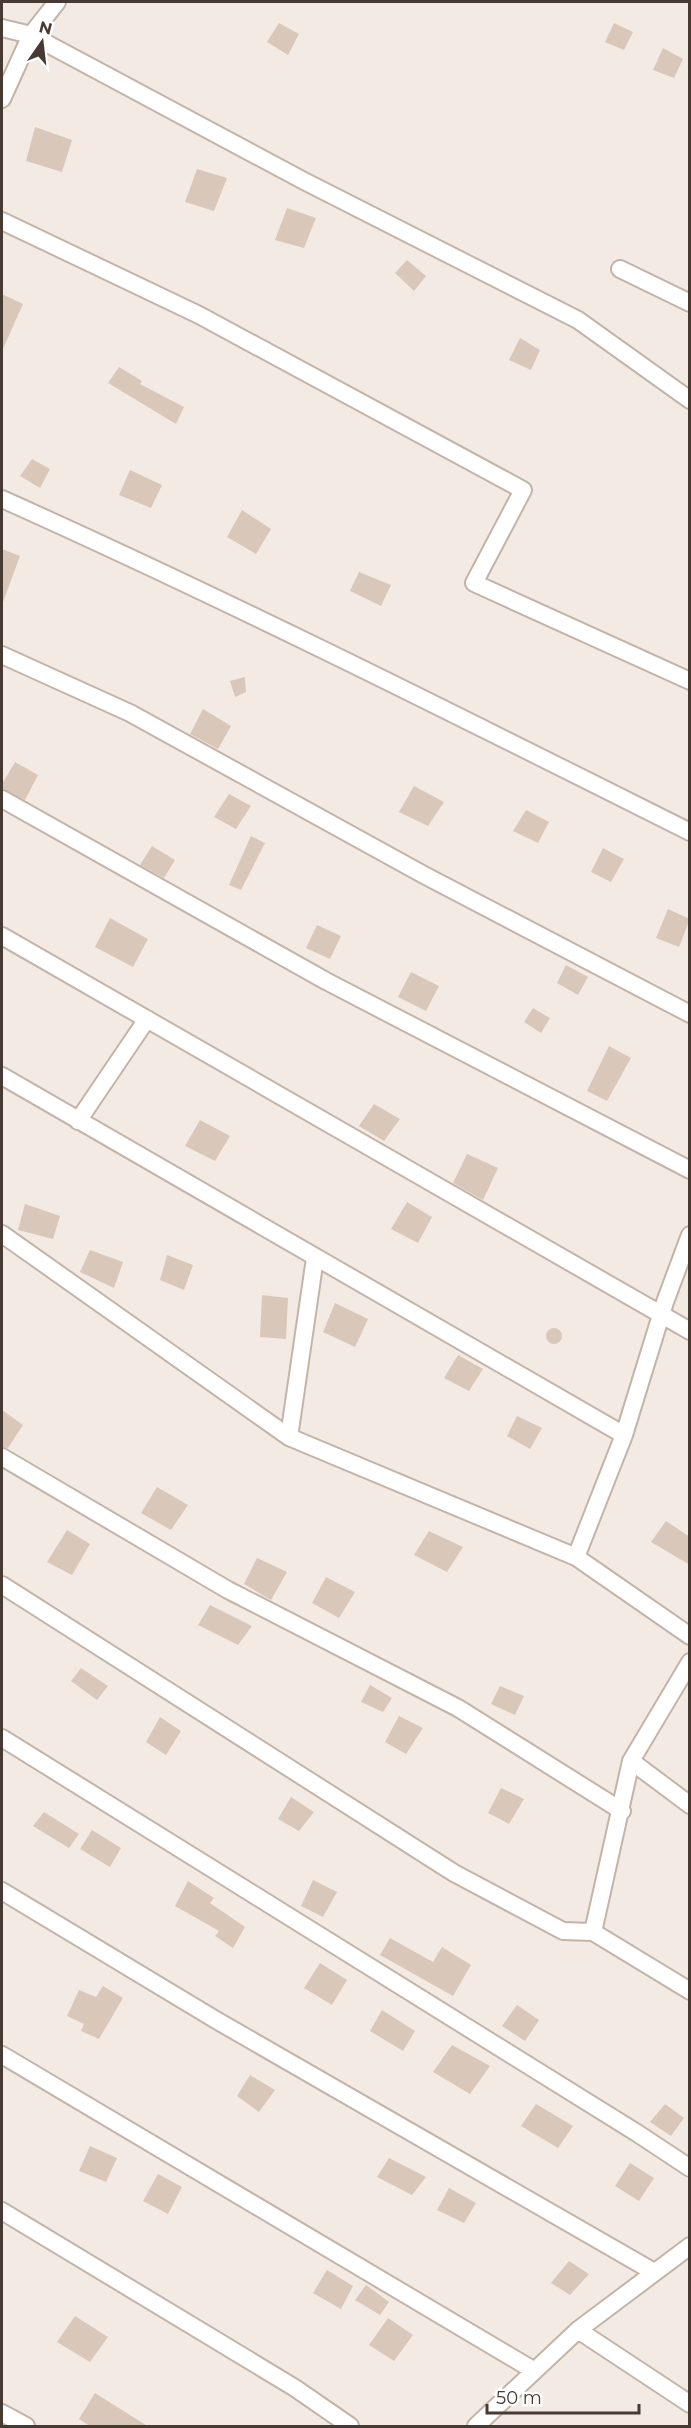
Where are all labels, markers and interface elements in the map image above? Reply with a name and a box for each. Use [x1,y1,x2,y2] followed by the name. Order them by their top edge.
[12,12,72,72] north arrow
[37,17,54,39] text: N
[487,2377,638,2415] scale bar
[496,2387,542,2409] text: 50 m

